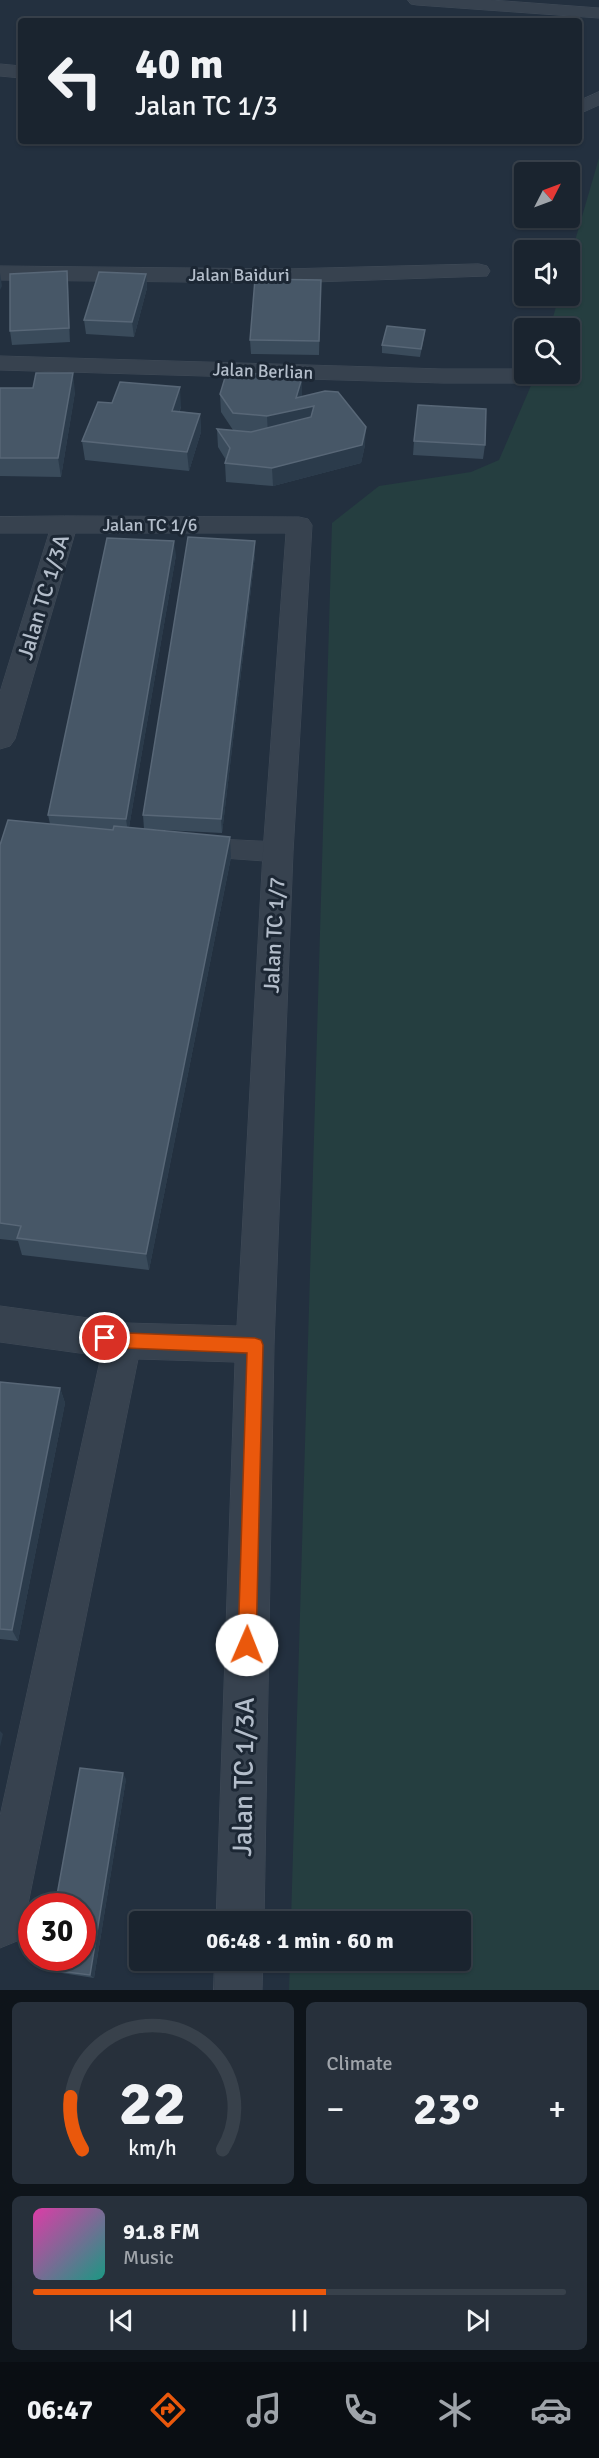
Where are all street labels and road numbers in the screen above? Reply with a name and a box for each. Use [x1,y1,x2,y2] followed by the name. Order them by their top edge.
[188,264,290,286] street label: Jalan Baiduri
[212,358,314,384] street label: Jalan Berlian
[102,514,198,536] street label: Jalan TC 1/6
[11,530,75,663] street label: Jalan TC 1/3A
[257,876,291,994] street label: Jalan TC 1/7
[226,1697,262,1857] street label: Jalan TC 1/3A

